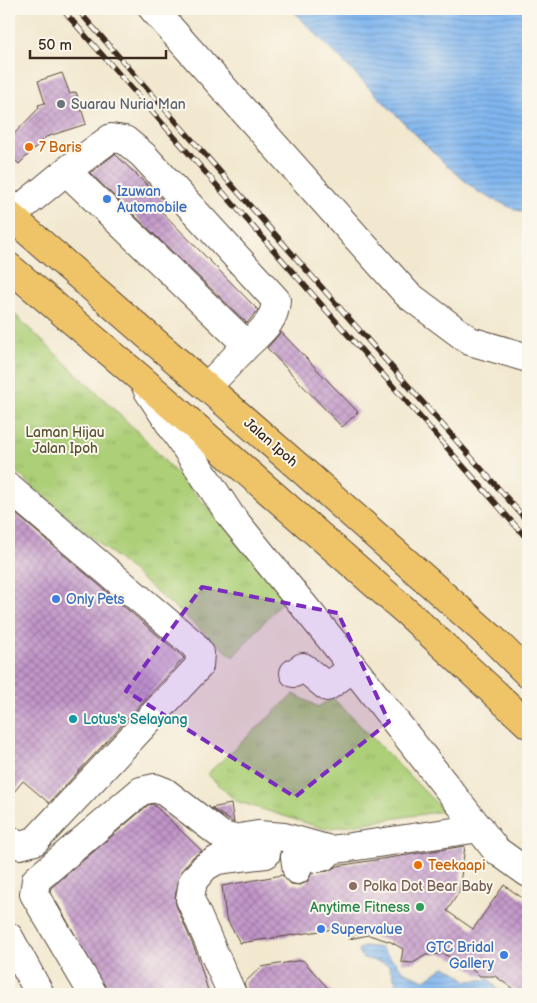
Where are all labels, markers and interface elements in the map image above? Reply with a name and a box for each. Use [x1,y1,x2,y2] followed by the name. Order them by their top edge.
[30,28,166,60] scale bar
[38,36,72,55] text: 50 m
[71,96,186,113] place label: Suarau Nuria Man
[55,98,67,110] marker: Suarau Nuria Man
[39,139,82,156] place label: 7 Baris
[23,141,35,153] marker: 7 Baris
[117,183,187,216] place label: Izuwan Automobile
[101,193,113,205] marker: Izuwan Automobile
[240,414,301,471] street label: Jalan Ipoh
[25,424,105,457] park label: Laman Hijau Jalan Ipoh
[66,591,125,608] place label: Only Pets
[50,593,62,605] marker: Only Pets
[83,711,188,728] place label: Lotus's Selayang
[67,713,79,725] marker: Lotus's Selayang
[428,857,485,874] place label: Teekaapi
[412,859,424,871] marker: Teekaapi
[363,878,493,895] place label: Polka Dot Bear Baby
[347,880,359,892] marker: Polka Dot Bear Baby
[310,899,410,916] place label: Anytime Fitness
[414,901,426,913] marker: Anytime Fitness
[331,921,402,938] place label: Supervalue
[315,923,327,935] marker: Supervalue
[426,939,495,972] place label: GTC Bridal Gallery
[498,949,510,961] marker: GTC Bridal Gallery

